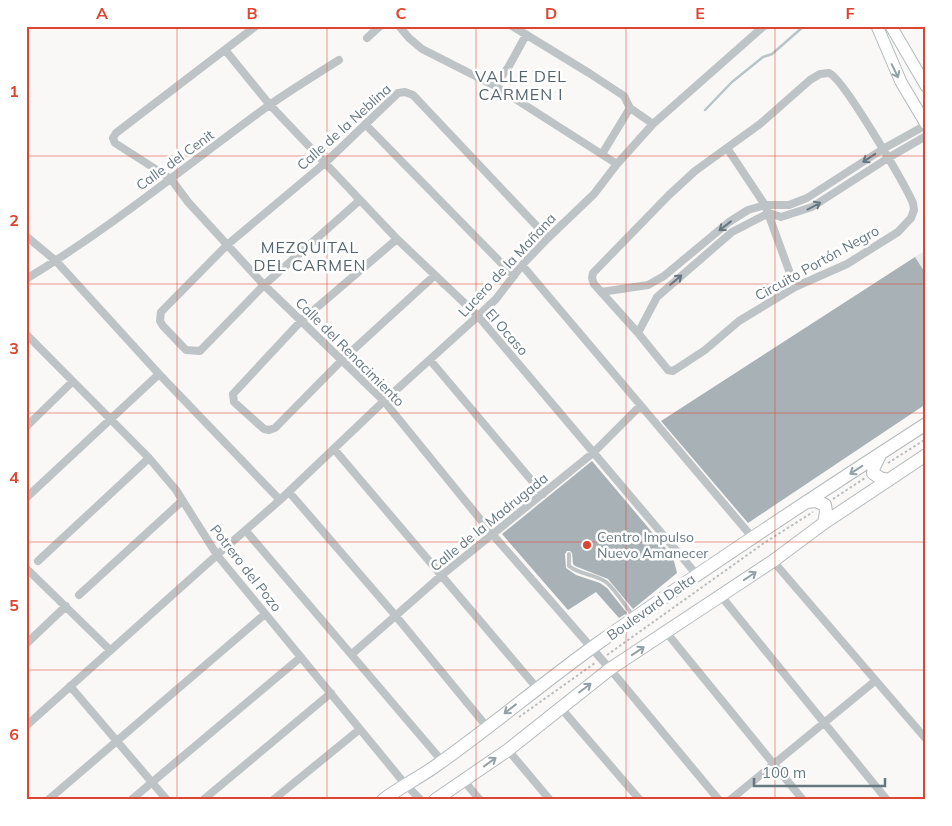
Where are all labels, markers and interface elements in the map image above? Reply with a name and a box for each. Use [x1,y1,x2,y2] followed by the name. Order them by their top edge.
[96,3,108,23] text: A
[246,3,258,23] text: B
[396,3,407,23] text: C
[545,3,557,23] text: D
[695,3,705,23] text: E
[845,3,855,23] text: F
[891,63,901,78] one-way arrow
[475,66,567,104] district label: VALLE DEL CARMEN I
[293,80,395,174] street label: Calle de la Neblina
[9,81,19,101] text: 1
[133,126,218,194] street label: Calle del Cenit
[862,153,876,163] one-way arrow
[806,201,821,211] one-way arrow
[454,209,560,321] street label: Lucero de la Mañana
[9,210,19,230] text: 2
[719,220,732,231] one-way arrow
[752,221,882,305] street label: Circuito Portón Negro
[254,237,366,275] district label: MEZQUITAL DEL CARMEN
[669,274,682,286] one-way arrow
[292,294,408,410] street label: Calle del Renacimiento
[482,305,532,359] street label: El Ocaso
[9,338,19,358] text: 3
[849,465,863,475] one-way arrow
[9,467,19,487] text: 4
[426,469,552,575] street label: Calle de la Madrugada
[206,521,286,615] street label: Potrero del Pozo
[597,528,709,562] place label: Centro Impulso Nuevo Amanecer
[581,539,593,551] marker: Centro Impulso Nuevo Amanecer
[603,570,699,644] street label: Boulevard Delta
[743,571,757,581] one-way arrow
[9,595,19,615] text: 5
[631,645,645,656] one-way arrow
[578,683,591,694] one-way arrow
[504,703,517,714] one-way arrow
[9,724,19,744] text: 6
[754,756,886,788] scale bar
[483,757,496,768] one-way arrow
[762,763,806,782] text: 100 m

